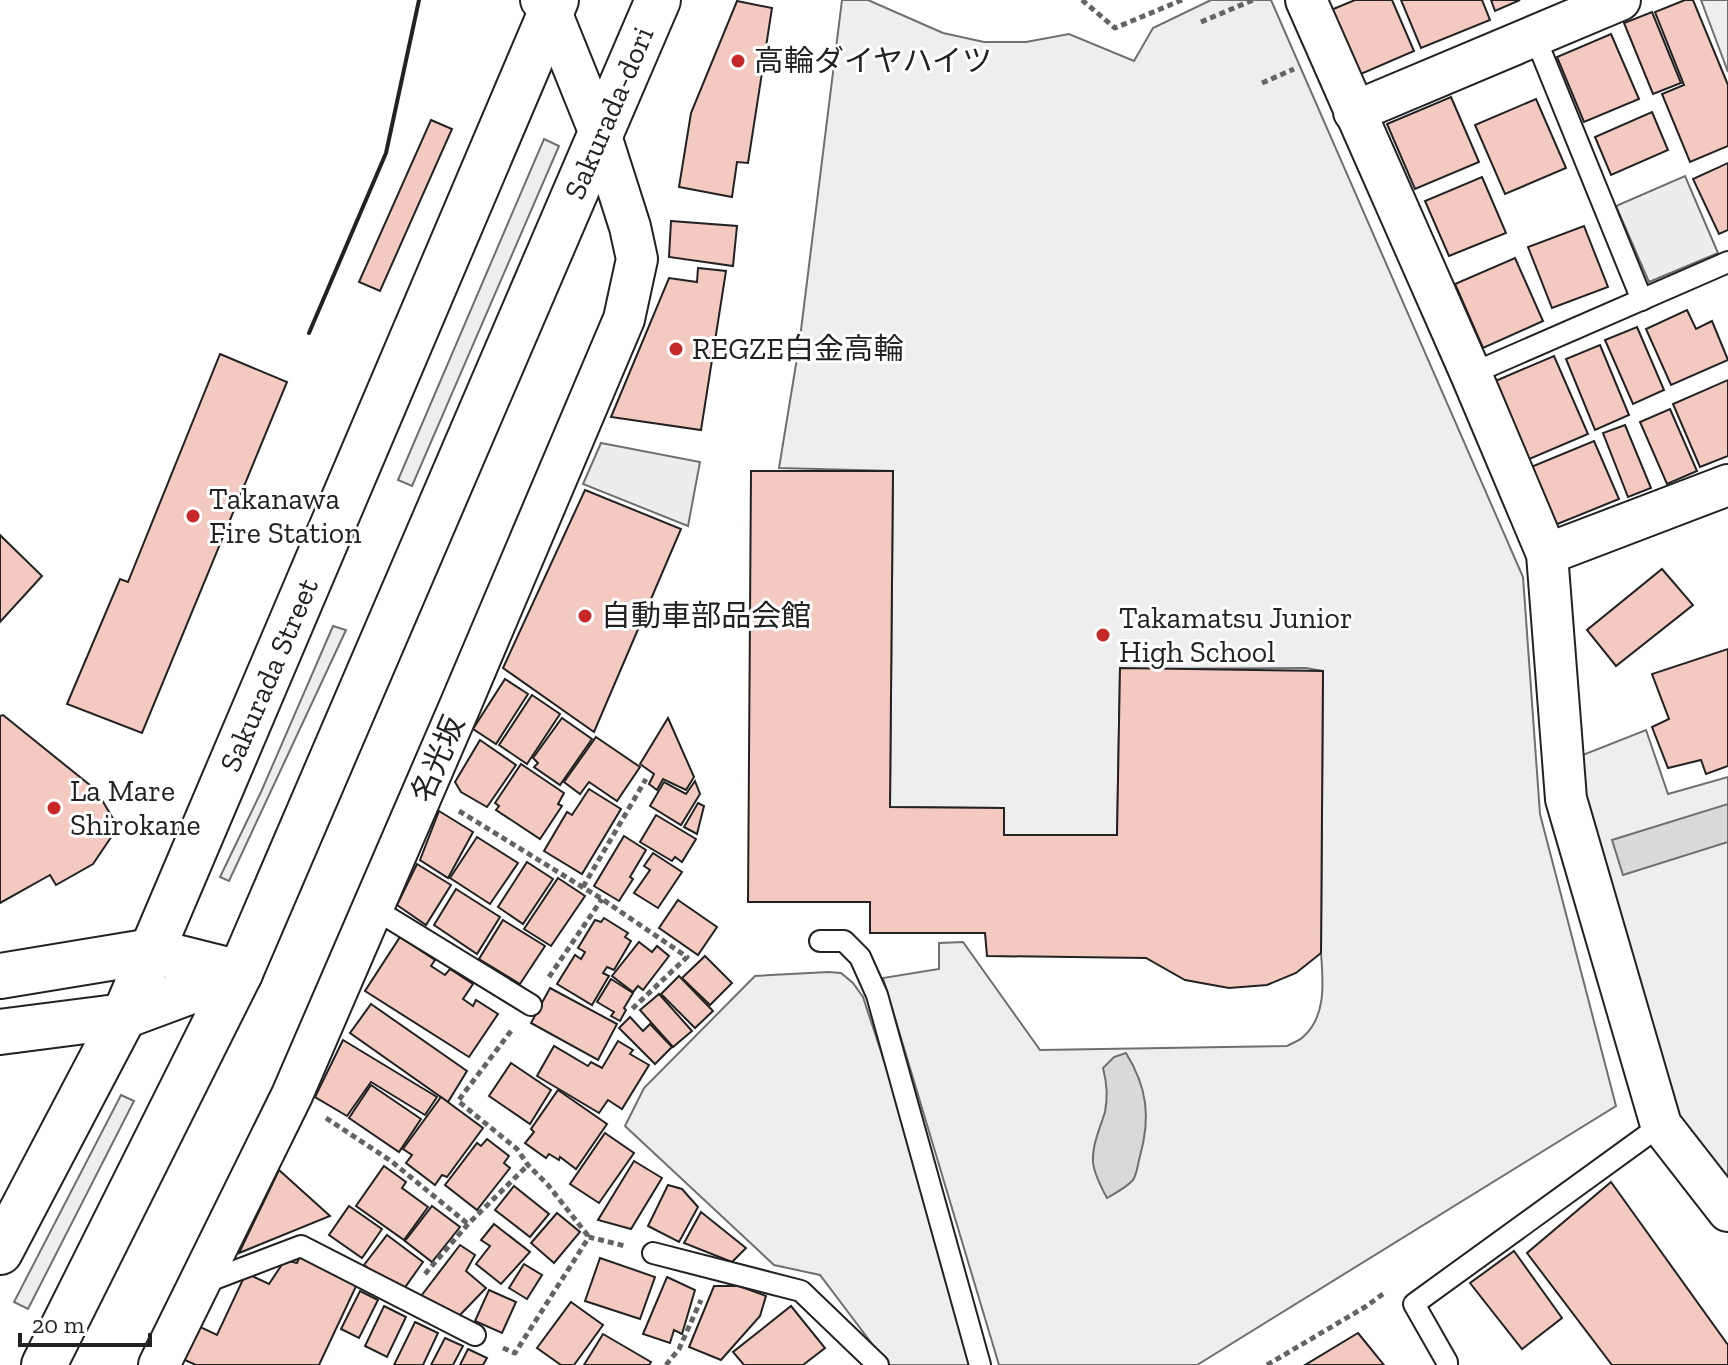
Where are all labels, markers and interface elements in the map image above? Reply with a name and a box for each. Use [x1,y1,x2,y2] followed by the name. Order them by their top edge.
[557,21,661,205] street label: Sakurada-dori
[754,43,992,79] place label: 高輪ダイヤハイツ
[729,52,747,70] marker: 高輪ダイヤハイツ
[692,331,904,367] place label: REGZE白金高輪
[667,340,685,358] marker: REGZE白金高輪
[209,481,361,551] place label: Takanawa Fire Station
[184,507,202,525] marker: Takanawa Fire Station
[212,573,326,777] street label: Sakurada Street
[601,598,811,634] place label: 自動車部品会館
[1119,600,1353,670] place label: Takamatsu Junior High School
[576,607,594,625] marker: 自動車部品会館
[1094,626,1112,644] marker: Takamatsu Junior High School
[404,711,472,807] street label: 名光坂
[70,773,201,843] place label: La Mare Shirokane
[45,799,63,817] marker: La Mare Shirokane
[20,1297,150,1347] scale bar
[32,1310,85,1339] text: 20 m

